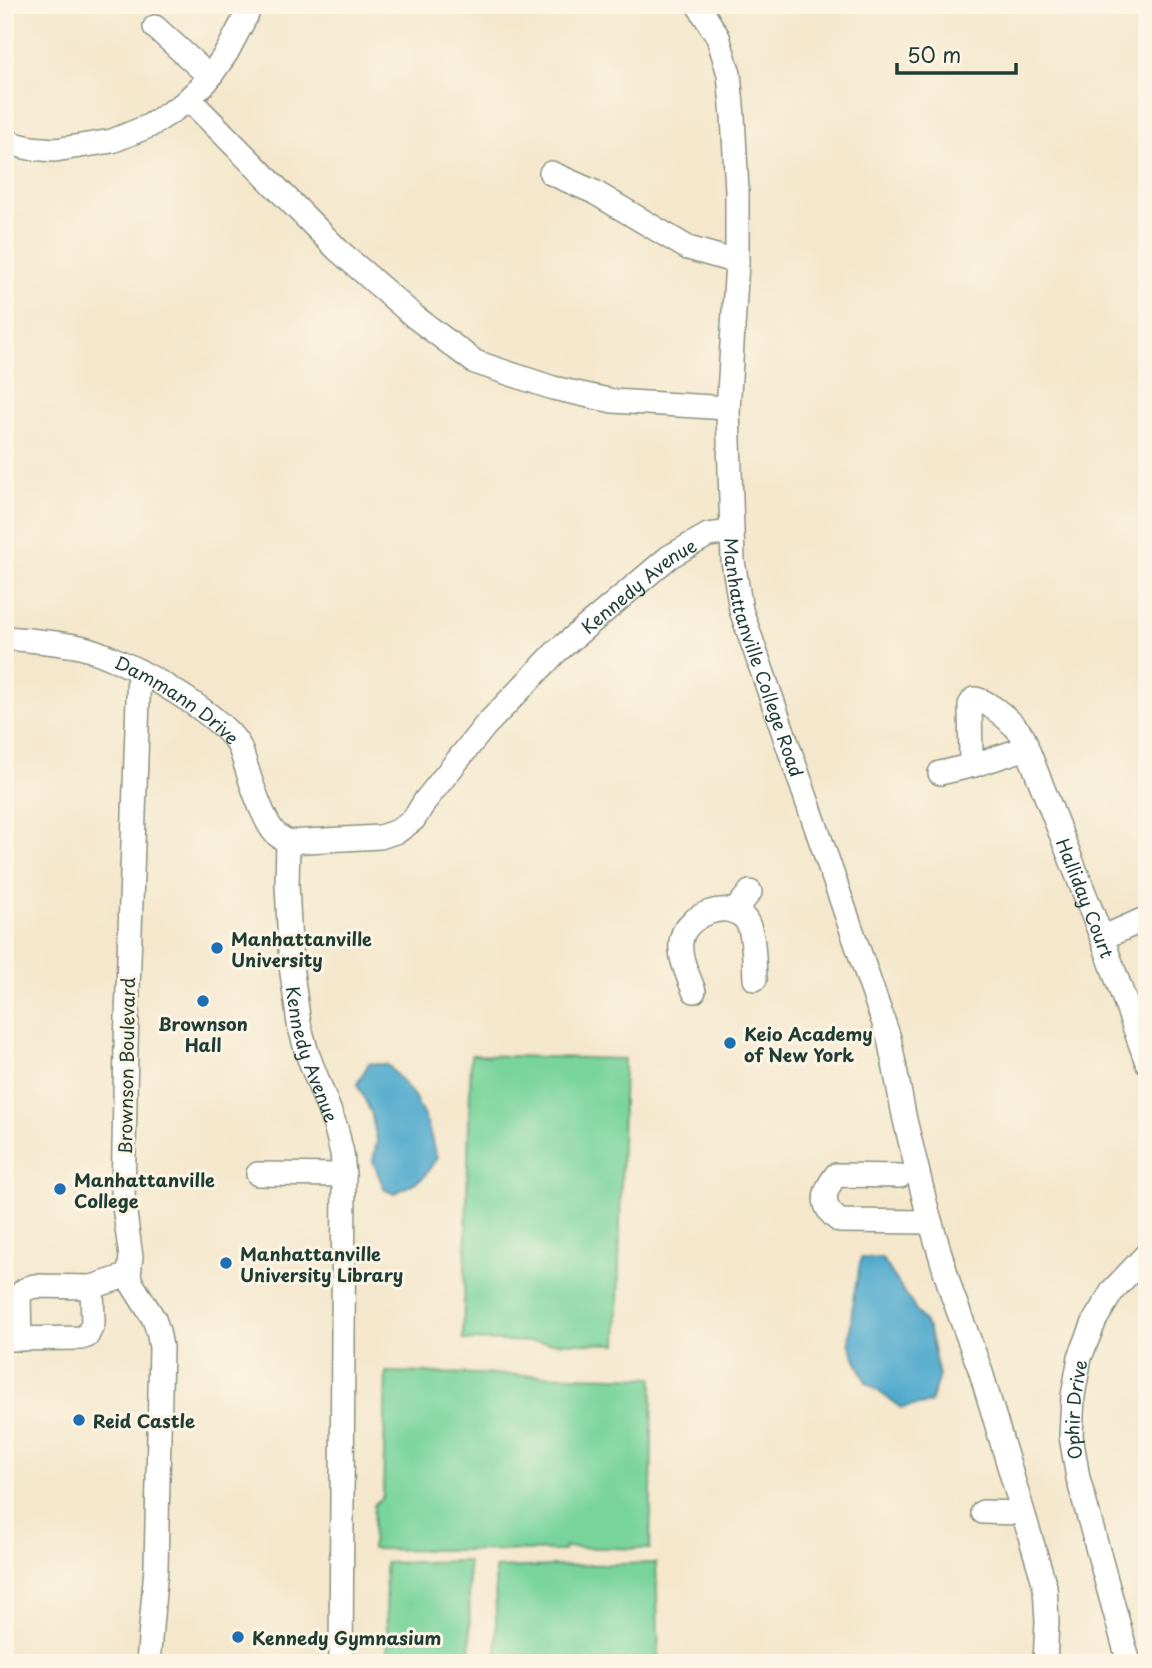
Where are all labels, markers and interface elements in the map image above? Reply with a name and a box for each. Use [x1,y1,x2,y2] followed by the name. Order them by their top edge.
[897,32,1016,76] scale bar
[907,38,961,70] text: 50 m
[575,531,701,639] street label: Kennedy Avenue
[719,537,811,780] street label: Manhattanville College Road
[111,648,246,750] street label: Dammann Drive
[1050,834,1122,962] street label: Halliday Court
[231,925,372,973] place label: Manhattanville University
[209,940,225,956] marker: Manhattanville University
[111,977,141,1155] street label: Brownson Boulevard
[280,984,346,1126] street label: Kennedy Avenue
[195,993,211,1009] marker: Brownson Hall
[158,1010,248,1058] place label: Brownson Hall
[744,1020,873,1068] place label: Keio Academy of New York
[722,1035,738,1051] marker: Keio Academy of New York
[74,1166,215,1214] place label: Manhattanville College
[52,1181,68,1197] marker: Manhattanville College
[240,1240,403,1288] place label: Manhattanville University Library
[218,1255,234,1271] marker: Manhattanville University Library
[1058,1357,1093,1462] street label: Ophir Drive
[93,1407,195,1434] place label: Reid Castle
[71,1412,87,1428] marker: Reid Castle
[252,1624,441,1651] place label: Kennedy Gymnasium
[230,1629,246,1645] marker: Kennedy Gymnasium

